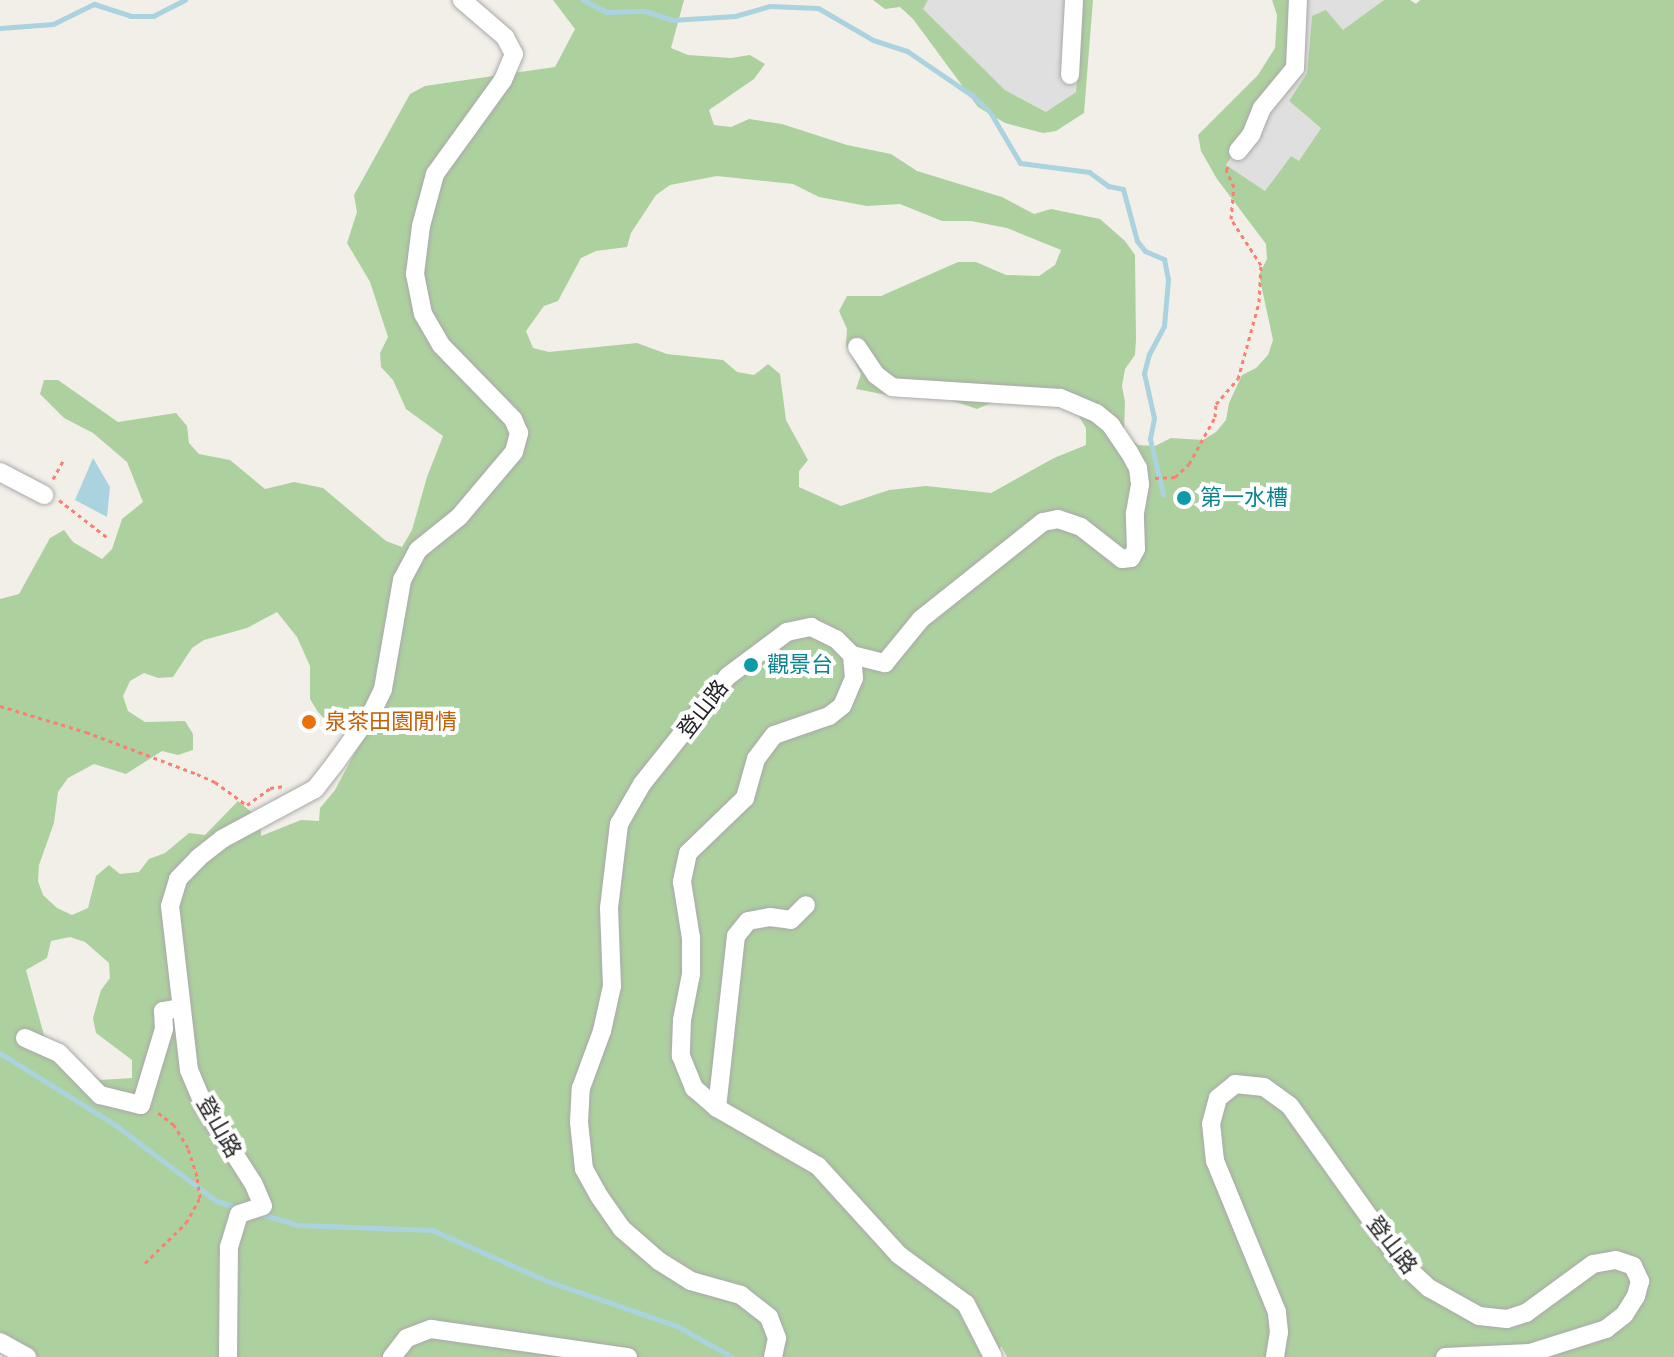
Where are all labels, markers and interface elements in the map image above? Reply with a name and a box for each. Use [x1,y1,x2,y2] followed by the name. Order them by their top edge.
[1200,485,1288,511] place label: 第一水槽
[1175,489,1193,507] marker: 第一水槽
[767,652,833,678] place label: 觀景台
[742,656,760,674] marker: 觀景台
[672,675,734,743] street label: 登山路
[325,709,457,735] place label: 泉茶田園閒情
[300,713,318,731] marker: 泉茶田園閒情
[191,1092,247,1162] street label: 登山路
[1361,1211,1423,1279] street label: 登山路

